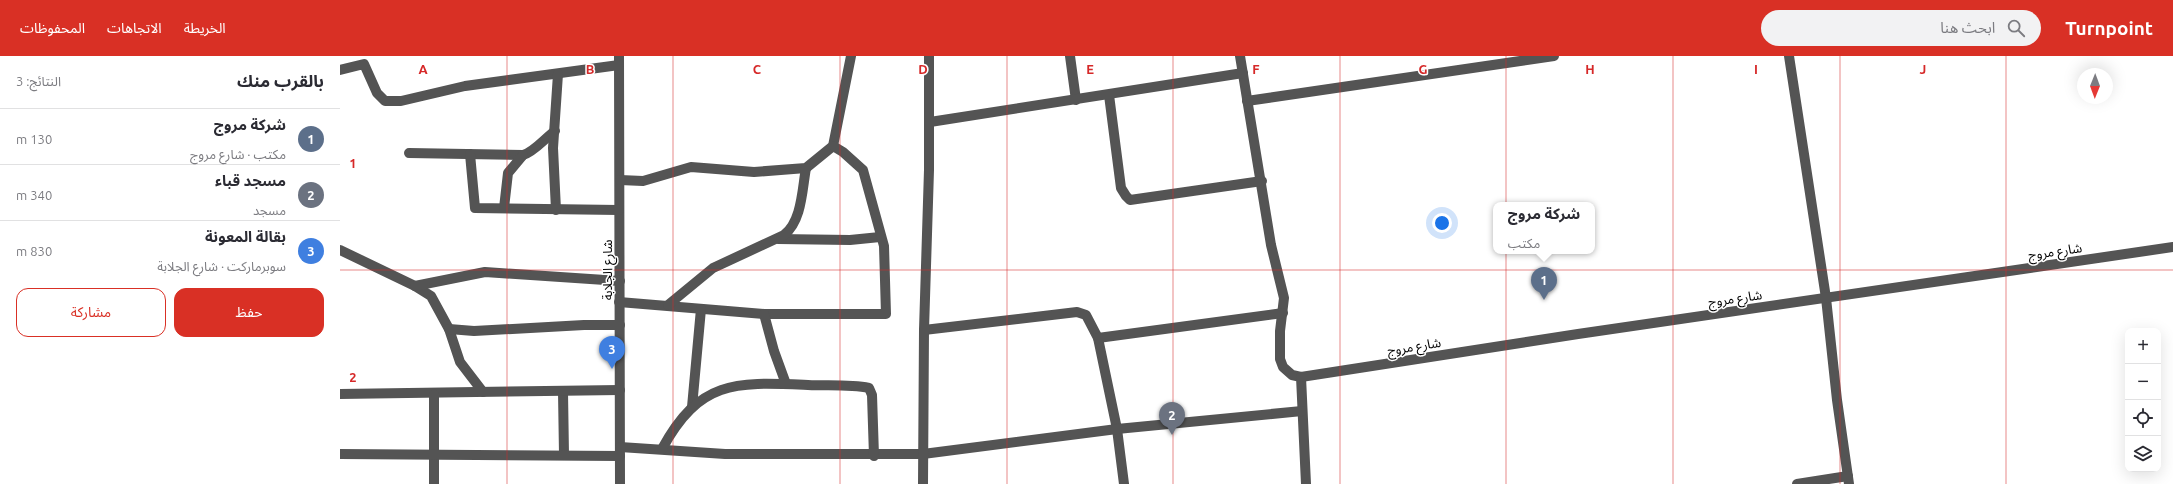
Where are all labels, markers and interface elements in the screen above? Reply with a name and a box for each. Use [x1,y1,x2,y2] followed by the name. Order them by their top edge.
[1761,10,2041,46] search box
[2005,17,2027,39] icon: search
[2065,17,2153,39] text: Turnpoint
[1940,19,1995,36] text: ابحث هنا
[20,20,85,36] text: المحفوظات
[107,20,162,36] text: الاتجاهات
[184,20,226,36] text: الخريطة
[418,62,428,76] text: A
[586,62,595,76] text: B
[753,62,762,76] text: C
[918,62,928,76] text: D
[1086,62,1094,76] text: E
[1252,62,1260,76] text: F
[1419,62,1428,76] text: G
[1585,62,1595,76] text: H
[1754,62,1758,76] text: I
[1920,62,1926,76] text: J
[2077,68,2113,104] north arrow
[237,71,324,90] text: بالقرب منك
[16,74,61,88] text: النتائج: 3
[214,116,286,133] text: شركة مروج
[16,132,52,146] text: 130 m
[307,132,315,146] text: 1
[190,147,286,161] text: مكتب · شارع مروج
[349,156,357,170] text: 1
[215,172,286,189] text: مسجد قباء
[16,188,52,202] text: 340 m
[307,188,315,202] text: 2
[1493,202,1595,254] popup
[253,203,286,217] text: مسجد
[1508,205,1580,222] text: شركة مروج
[1432,213,1452,233] your location
[205,228,286,245] text: بقالة المعونة
[1508,236,1540,250] text: مكتب
[600,240,618,300] street label: شارع الجلابة
[2027,240,2083,266] street label: شارع مروج
[16,244,52,258] text: 830 m
[307,244,315,258] text: 3
[157,259,286,273] text: سوبرماركت · شارع الجلابة
[1531,267,1557,300] pin: 1
[1707,287,1763,313] street label: شارع مروج
[16,288,166,337] button: مشاركة
[174,288,324,337] button: حفظ
[2125,328,2161,472] map controls
[2125,328,2161,364] button: +
[1386,335,1443,361] street label: شارع مروج
[599,336,625,369] pin: 3
[2125,364,2161,400] button: −
[349,370,357,384] text: 2
[2125,400,2161,436] button: locate
[1159,402,1185,435] pin: 2
[2125,436,2161,472] button: layers

